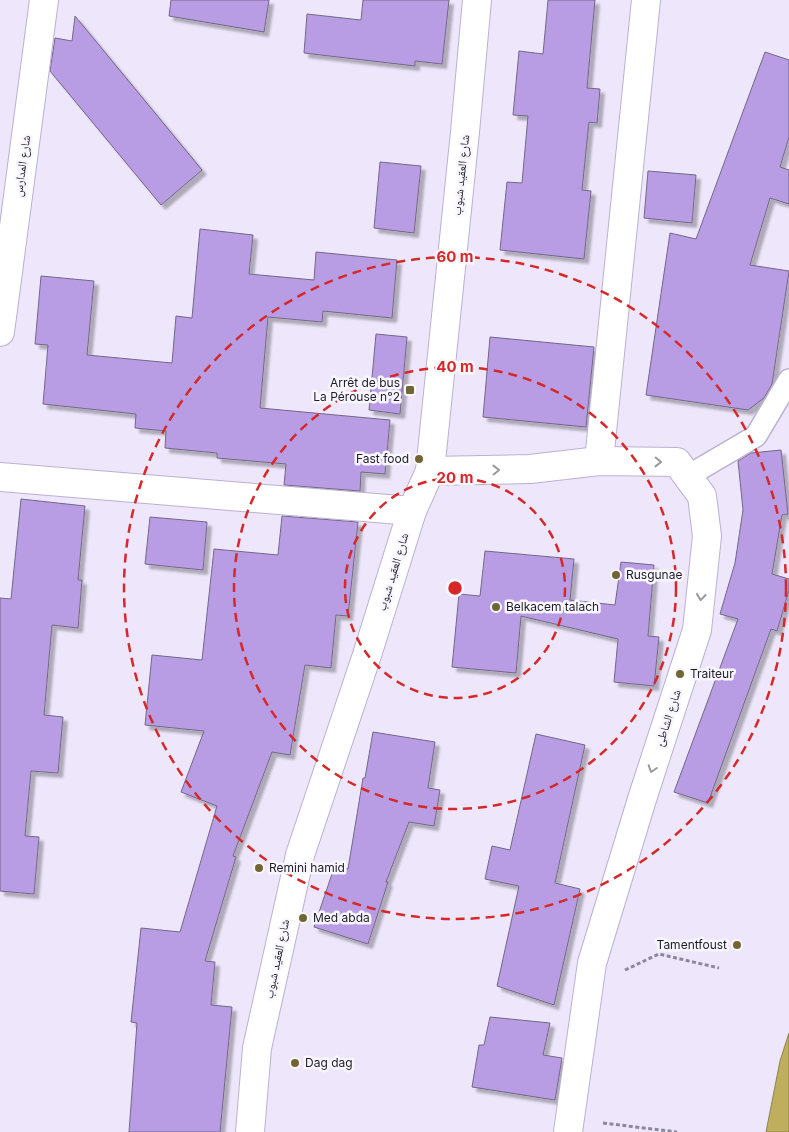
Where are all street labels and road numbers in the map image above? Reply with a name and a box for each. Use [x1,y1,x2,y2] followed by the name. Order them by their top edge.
[10,134,34,198] street label: شارع المدارس
[449,134,473,216] street label: شارع العقيد شبوب
[374,531,412,613] street label: شارع العقيد شبوب
[651,687,685,749] street label: شارع الشاطئ
[261,918,293,1000] street label: شارع العقيد شبوب

